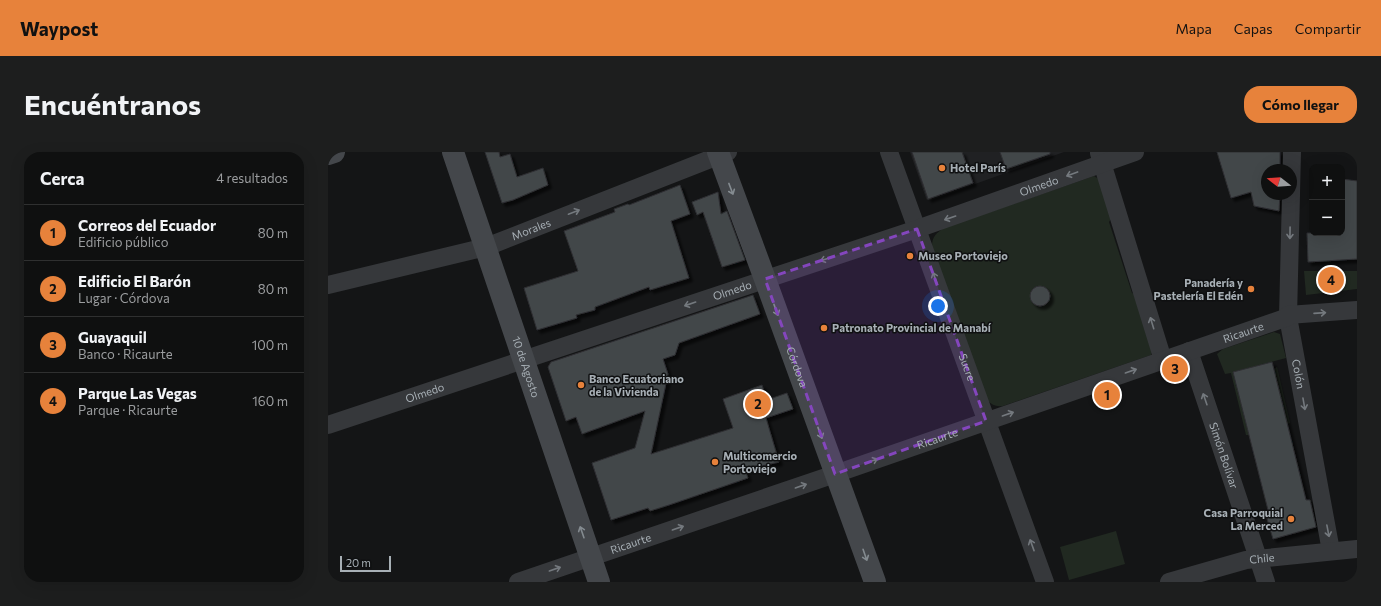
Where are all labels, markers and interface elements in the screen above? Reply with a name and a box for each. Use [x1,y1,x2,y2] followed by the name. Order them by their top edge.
[20,17,98,40] text: Waypost
[1176,20,1212,37] text: Mapa
[1234,20,1273,37] text: Capas
[1295,20,1361,37] text: Compartir
[1244,86,1357,123] button: Cómo llegar
[24,87,201,121] text: Encuéntranos
[950,161,1006,174] place label: Hotel París
[937,163,947,173] marker: Hotel París
[1261,164,1297,200] north arrow
[1309,164,1345,236] map controls
[1309,164,1345,200] button: +
[40,168,85,189] text: Cerca
[216,170,288,186] text: 4 resultados
[1067,171,1079,179] one-way arrow
[1018,173,1060,198] street label: Olmedo
[728,182,736,194] one-way arrow
[1309,200,1345,236] button: −
[568,208,580,215] one-way arrow
[944,214,956,222] one-way arrow
[510,215,552,242] street label: Morales
[78,216,216,234] text: Correos del Ecuador
[50,225,56,241] text: 1
[258,225,288,241] text: 80 m
[1286,226,1294,239] one-way arrow
[78,234,169,250] text: Edificio público
[918,249,1008,262] place label: Museo Portoviejo
[905,251,915,261] marker: Museo Portoviejo
[820,256,833,263] one-way arrow
[1318,265,1344,295] pin: 4
[78,272,191,290] text: Edificio El Barón
[931,273,939,285] one-way arrow
[1154,276,1243,302] place label: Panadería y Pastelería El Edén
[711,277,754,303] street label: Olmedo
[49,281,57,297] text: 2
[258,281,288,297] text: 80 m
[1246,284,1256,294] marker: Panadería y Pastelería El Edén
[78,290,170,306] text: Lugar · Córdova
[928,296,948,316] your location
[683,301,696,308] one-way arrow
[773,304,781,316] one-way arrow
[1313,309,1326,316] one-way arrow
[1148,317,1155,330] one-way arrow
[1221,319,1265,345] street label: Ricaurte
[832,321,992,334] place label: Patronato Provincial de Manabí
[819,323,829,333] marker: Patronato Provincial de Manabí
[78,328,147,346] text: Guayaquil
[510,334,543,400] street label: 10 de Agosto
[49,337,57,353] text: 3
[252,337,288,353] text: 100 m
[784,345,811,389] street label: Córdova
[78,346,173,362] text: Banco · Ricaurte
[957,352,979,383] street label: Sucre
[1162,354,1188,384] pin: 3
[1290,358,1308,390] street label: Colón
[1124,367,1136,375] one-way arrow
[589,372,684,398] place label: Banco Ecuatoriano de la Vivienda
[404,380,446,405] street label: Olmedo
[576,380,586,390] marker: Banco Ecuatoriano de la Vivienda
[1094,380,1120,410] pin: 1
[78,384,197,402] text: Parque Las Vegas
[745,389,771,419] pin: 2
[49,393,57,409] text: 4
[252,393,288,409] text: 160 m
[1201,393,1208,406] one-way arrow
[1300,397,1308,410] one-way arrow
[78,402,178,418] text: Parque · Ricaurte
[1002,409,1014,417] one-way arrow
[1207,420,1242,491] street label: Simón Bolívar
[915,425,959,451] street label: Ricaurte
[817,426,825,438] one-way arrow
[723,449,798,475] place label: Multicomercio Portoviejo
[710,457,720,467] marker: Multicomercio Portoviejo
[866,457,878,465] one-way arrow
[794,482,807,489] one-way arrow
[1204,506,1283,532] place label: Casa Parroquial La Merced
[1286,514,1296,524] marker: Casa Parroquial La Merced
[671,524,684,531] one-way arrow
[1324,524,1332,537] one-way arrow
[577,526,585,538] one-way arrow
[608,530,653,556] street label: Ricaurte
[1028,539,1035,552] one-way arrow
[862,548,870,560] one-way arrow
[1249,550,1275,566] street label: Chile
[340,554,391,573] scale bar
[346,556,371,569] text: 20 m
[548,565,560,573] one-way arrow

